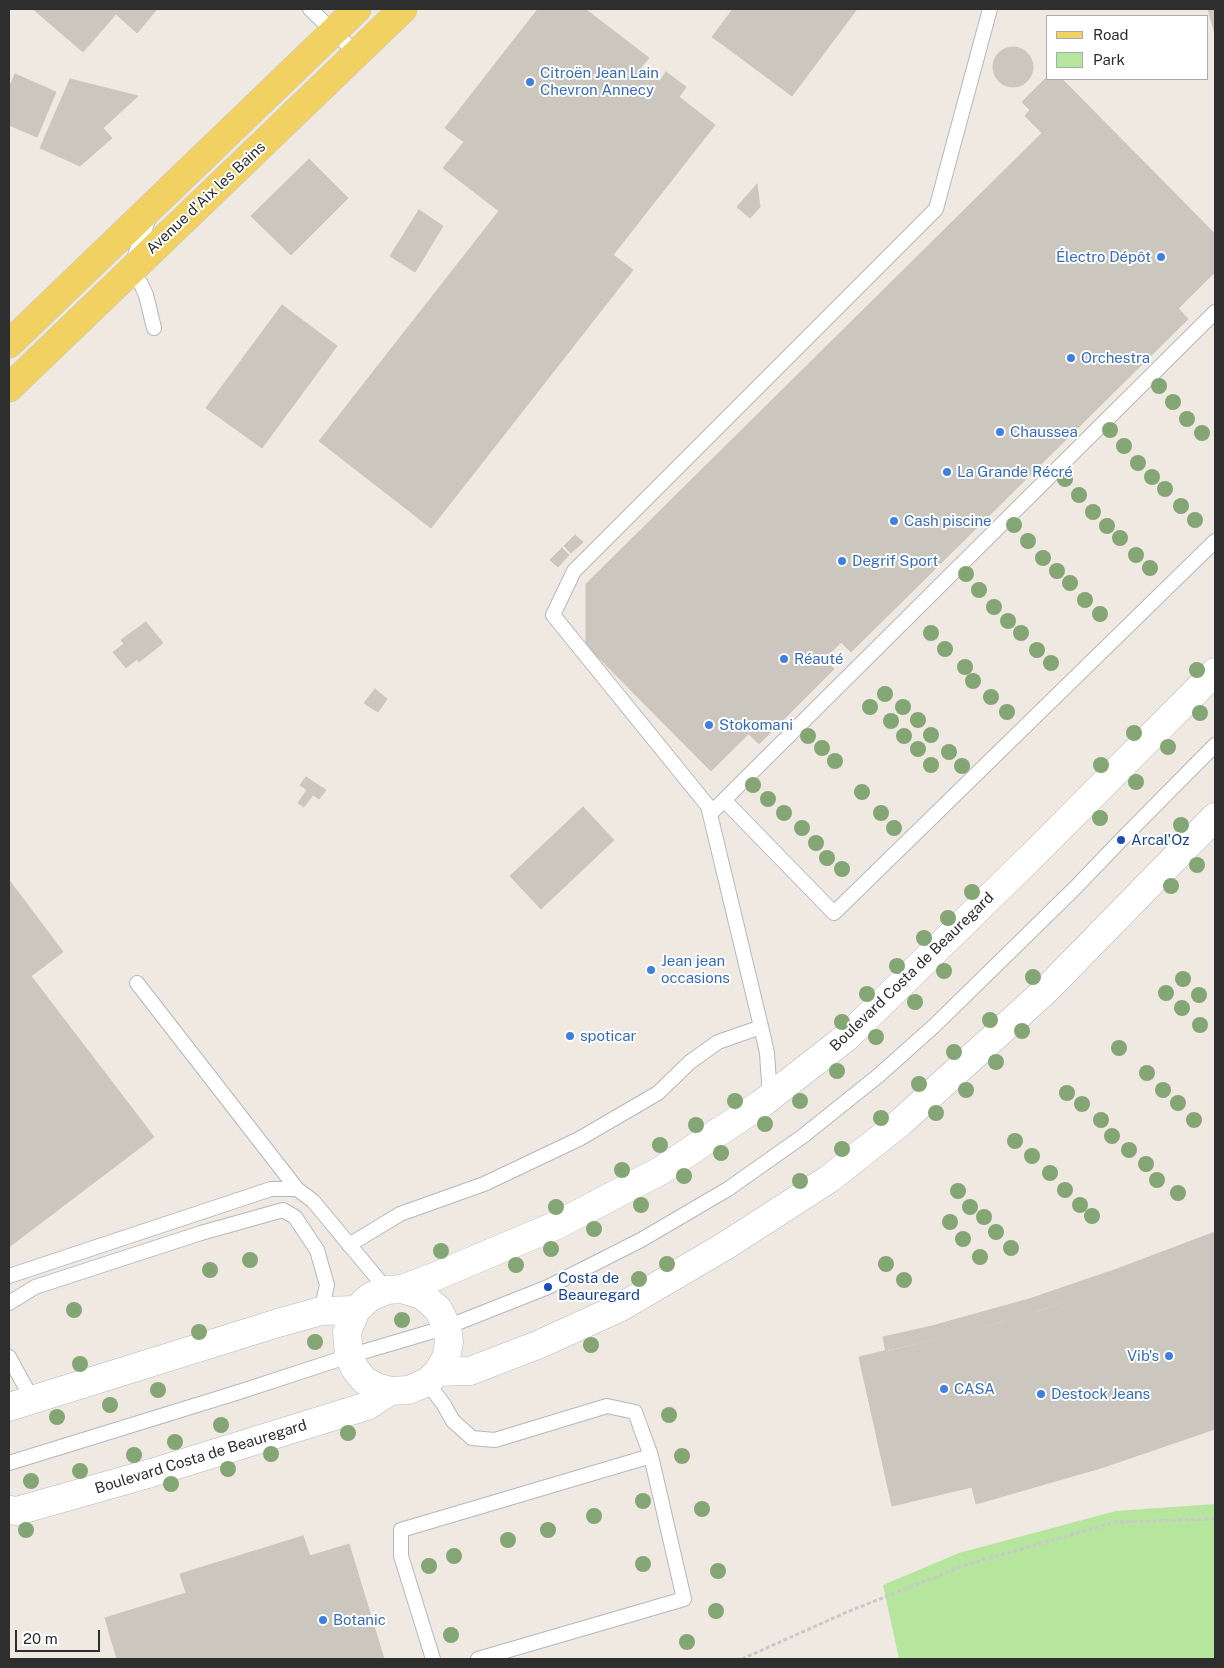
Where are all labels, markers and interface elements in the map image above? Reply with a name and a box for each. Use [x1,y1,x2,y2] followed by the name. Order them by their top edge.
[1046,15,1209,80] legend
[1093,26,1129,43] text: Road
[1093,51,1125,68] text: Park
[540,64,659,99] place label: Citroën Jean Lain Chevron Annecy
[524,76,536,88] marker: Citroën Jean Lain Chevron Annecy
[143,138,269,258] street label: Avenue d'Aix les Bains
[1056,248,1151,266] place label: Électro Dépôt
[1155,251,1167,263] marker: Électro Dépôt
[1081,349,1150,367] place label: Orchestra
[1065,352,1077,364] marker: Orchestra
[1010,423,1078,441] place label: Chaussea
[994,426,1006,438] marker: Chaussea
[957,463,1073,481] place label: La Grande Récré
[941,466,953,478] marker: La Grande Récré
[904,512,992,530] place label: Cash piscine
[888,515,900,527] marker: Cash piscine
[852,552,938,570] place label: Degrif Sport
[836,555,848,567] marker: Degrif Sport
[794,650,843,668] place label: Réauté
[778,653,790,665] marker: Réauté
[719,716,793,734] place label: Stokomani
[703,719,715,731] marker: Stokomani
[1131,831,1190,849] place label: Arcal'Oz
[1115,834,1127,846] marker: Arcal'Oz
[826,889,998,1055] street label: Boulevard Costa de Beauregard
[661,952,730,987] place label: Jean jean occasions
[645,964,657,976] marker: Jean jean occasions
[580,1027,636,1045] place label: spoticar
[564,1030,576,1042] marker: spoticar
[558,1269,640,1304] place label: Costa de Beauregard
[542,1281,554,1293] marker: Costa de Beauregard
[1127,1347,1159,1365] place label: Vib's
[1163,1350,1175,1362] marker: Vib's
[954,1380,995,1398] place label: CASA
[938,1383,950,1395] marker: CASA
[1051,1385,1150,1403] place label: Destock Jeans
[1035,1388,1047,1400] marker: Destock Jeans
[93,1416,309,1498] street label: Boulevard Costa de Beauregard
[333,1611,386,1629] place label: Botanic
[317,1614,329,1626] marker: Botanic
[18,1620,102,1652] scale bar
[23,1630,58,1647] text: 20 m

